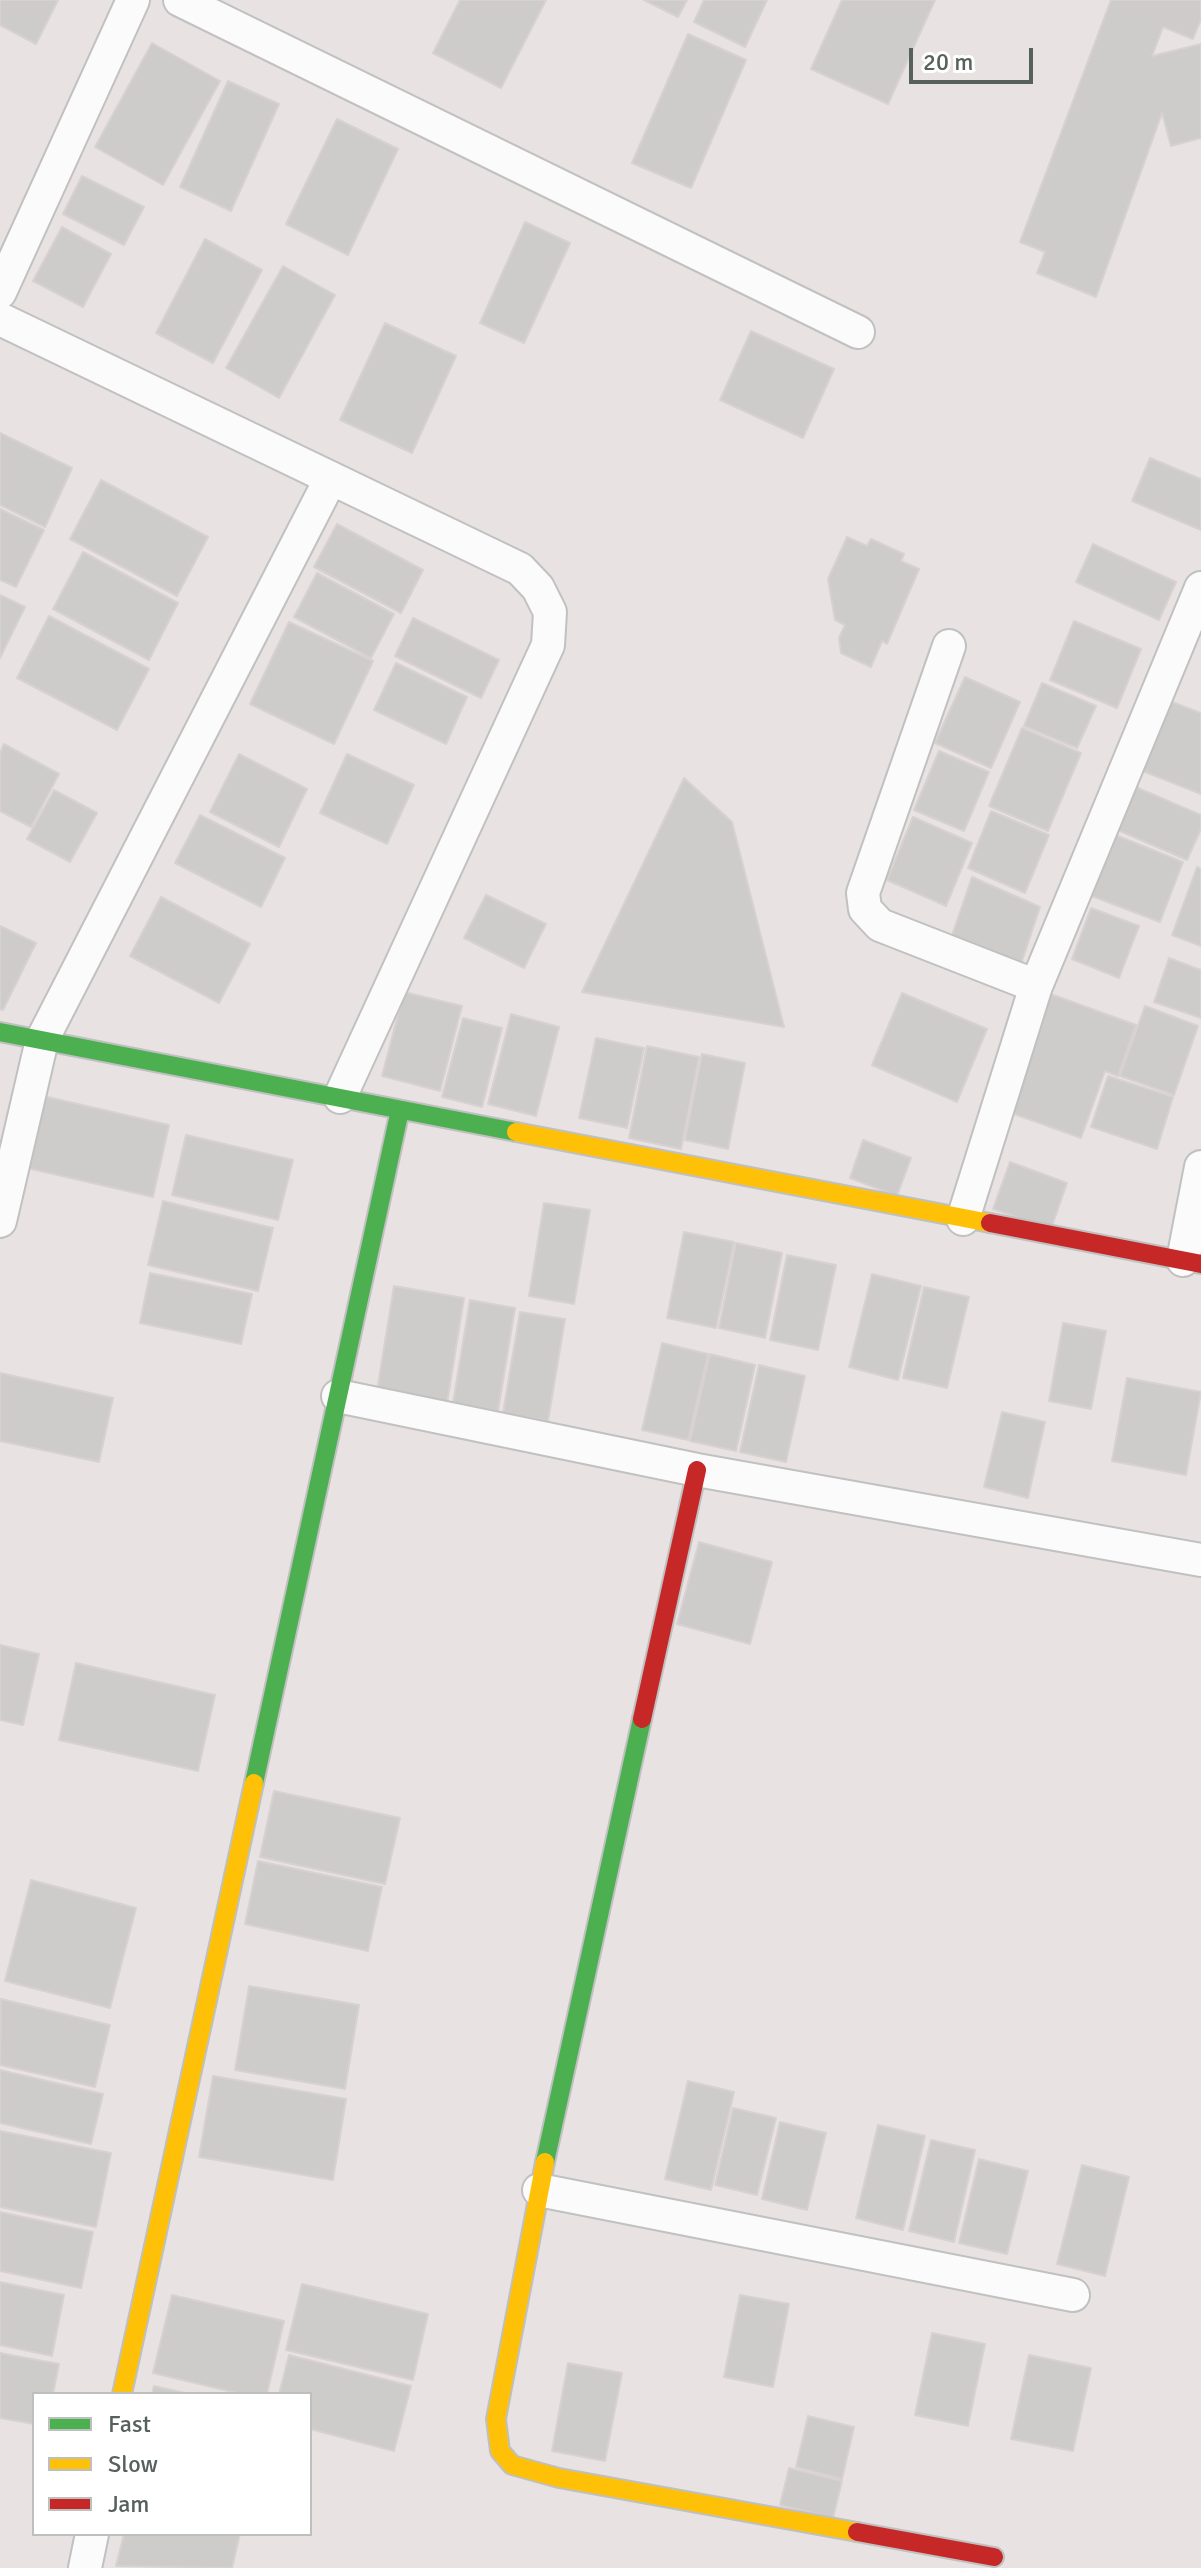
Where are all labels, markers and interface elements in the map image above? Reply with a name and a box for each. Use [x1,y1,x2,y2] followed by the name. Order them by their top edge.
[913,32,1037,82] scale bar
[923,47,973,77] text: 20 m
[32,2392,312,2536] legend
[108,2409,151,2439] text: Fast
[108,2449,158,2479] text: Slow
[108,2489,149,2519] text: Jam

